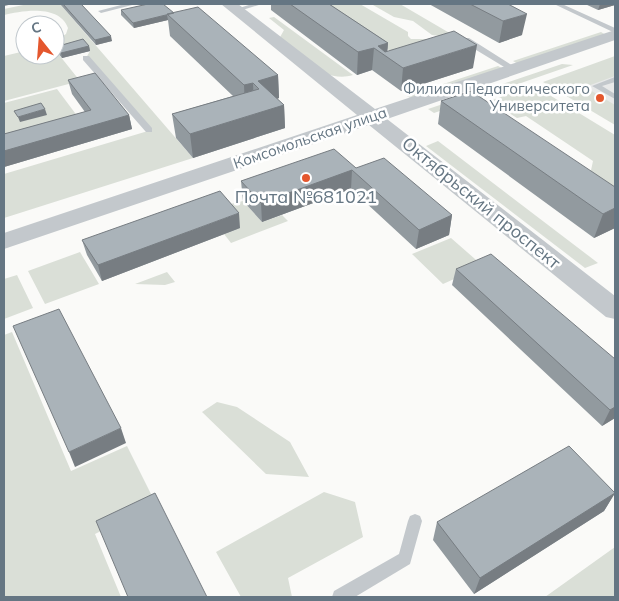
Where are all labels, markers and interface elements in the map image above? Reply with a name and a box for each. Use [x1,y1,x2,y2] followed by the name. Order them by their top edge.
[15,15,65,65] north arrow
[29,18,43,38] text: С
[403,79,590,115] place label: Филиал Педагогического Университета
[594,92,606,104] marker: Филиал Педагогического Университета
[231,102,389,173] street label: Комсомольская улица
[397,131,566,274] street label: Октябрьский проспект
[300,172,312,184] marker: Почта №681021
[235,185,377,208] place label: Почта №681021

